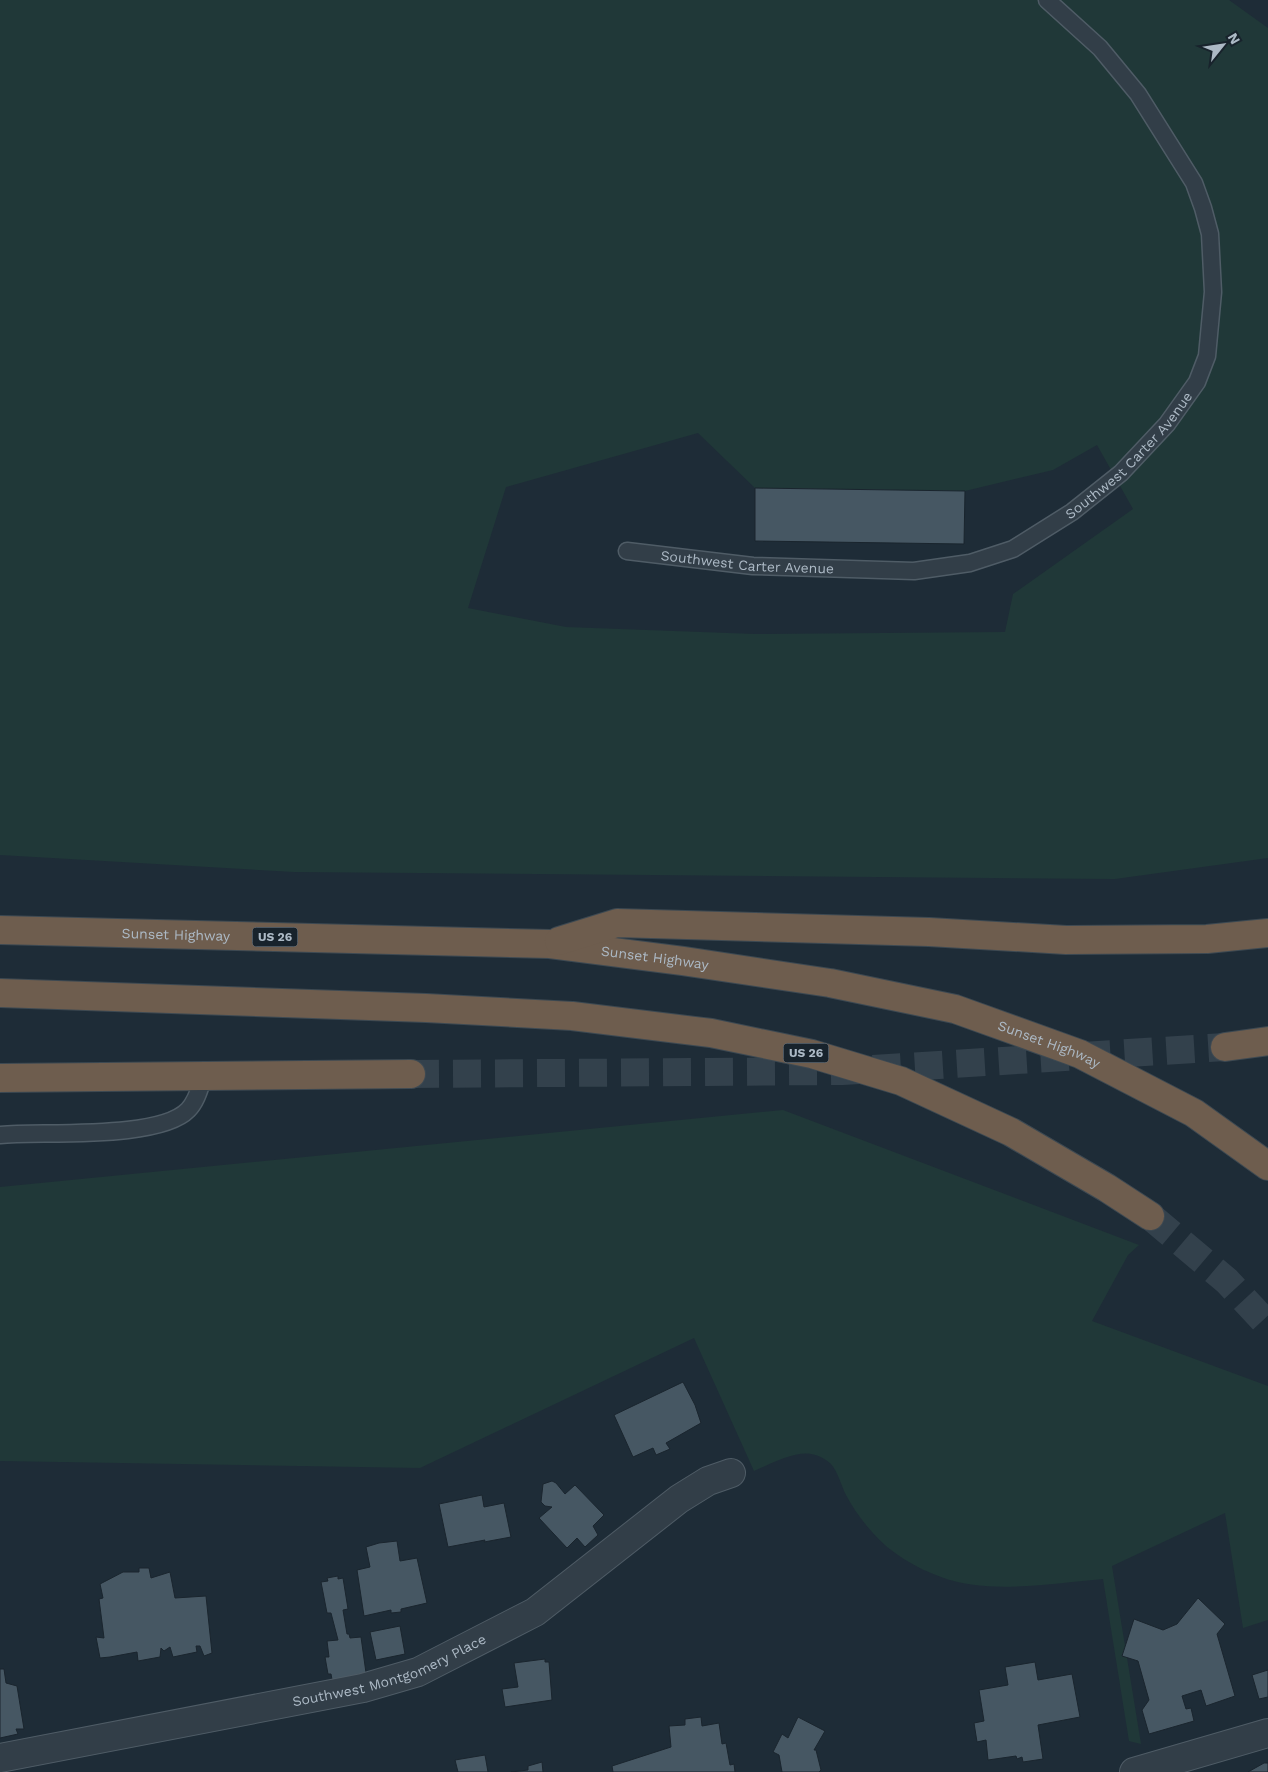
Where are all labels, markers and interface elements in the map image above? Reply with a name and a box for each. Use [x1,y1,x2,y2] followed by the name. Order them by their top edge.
[1198,20,1248,70] north arrow
[1225,30,1244,47] text: N
[1062,389,1195,522] street label: Southwest Carter Avenue
[660,547,834,577] street label: Southwest Carter Avenue
[122,925,231,944] street label: Sunset Highway
[252,928,298,946] road number: US 26
[600,943,711,973] street label: Sunset Highway
[996,1017,1104,1071] street label: Sunset Highway
[784,1044,828,1062] road number: US 26
[291,1631,488,1709] street label: Southwest Montgomery Place

